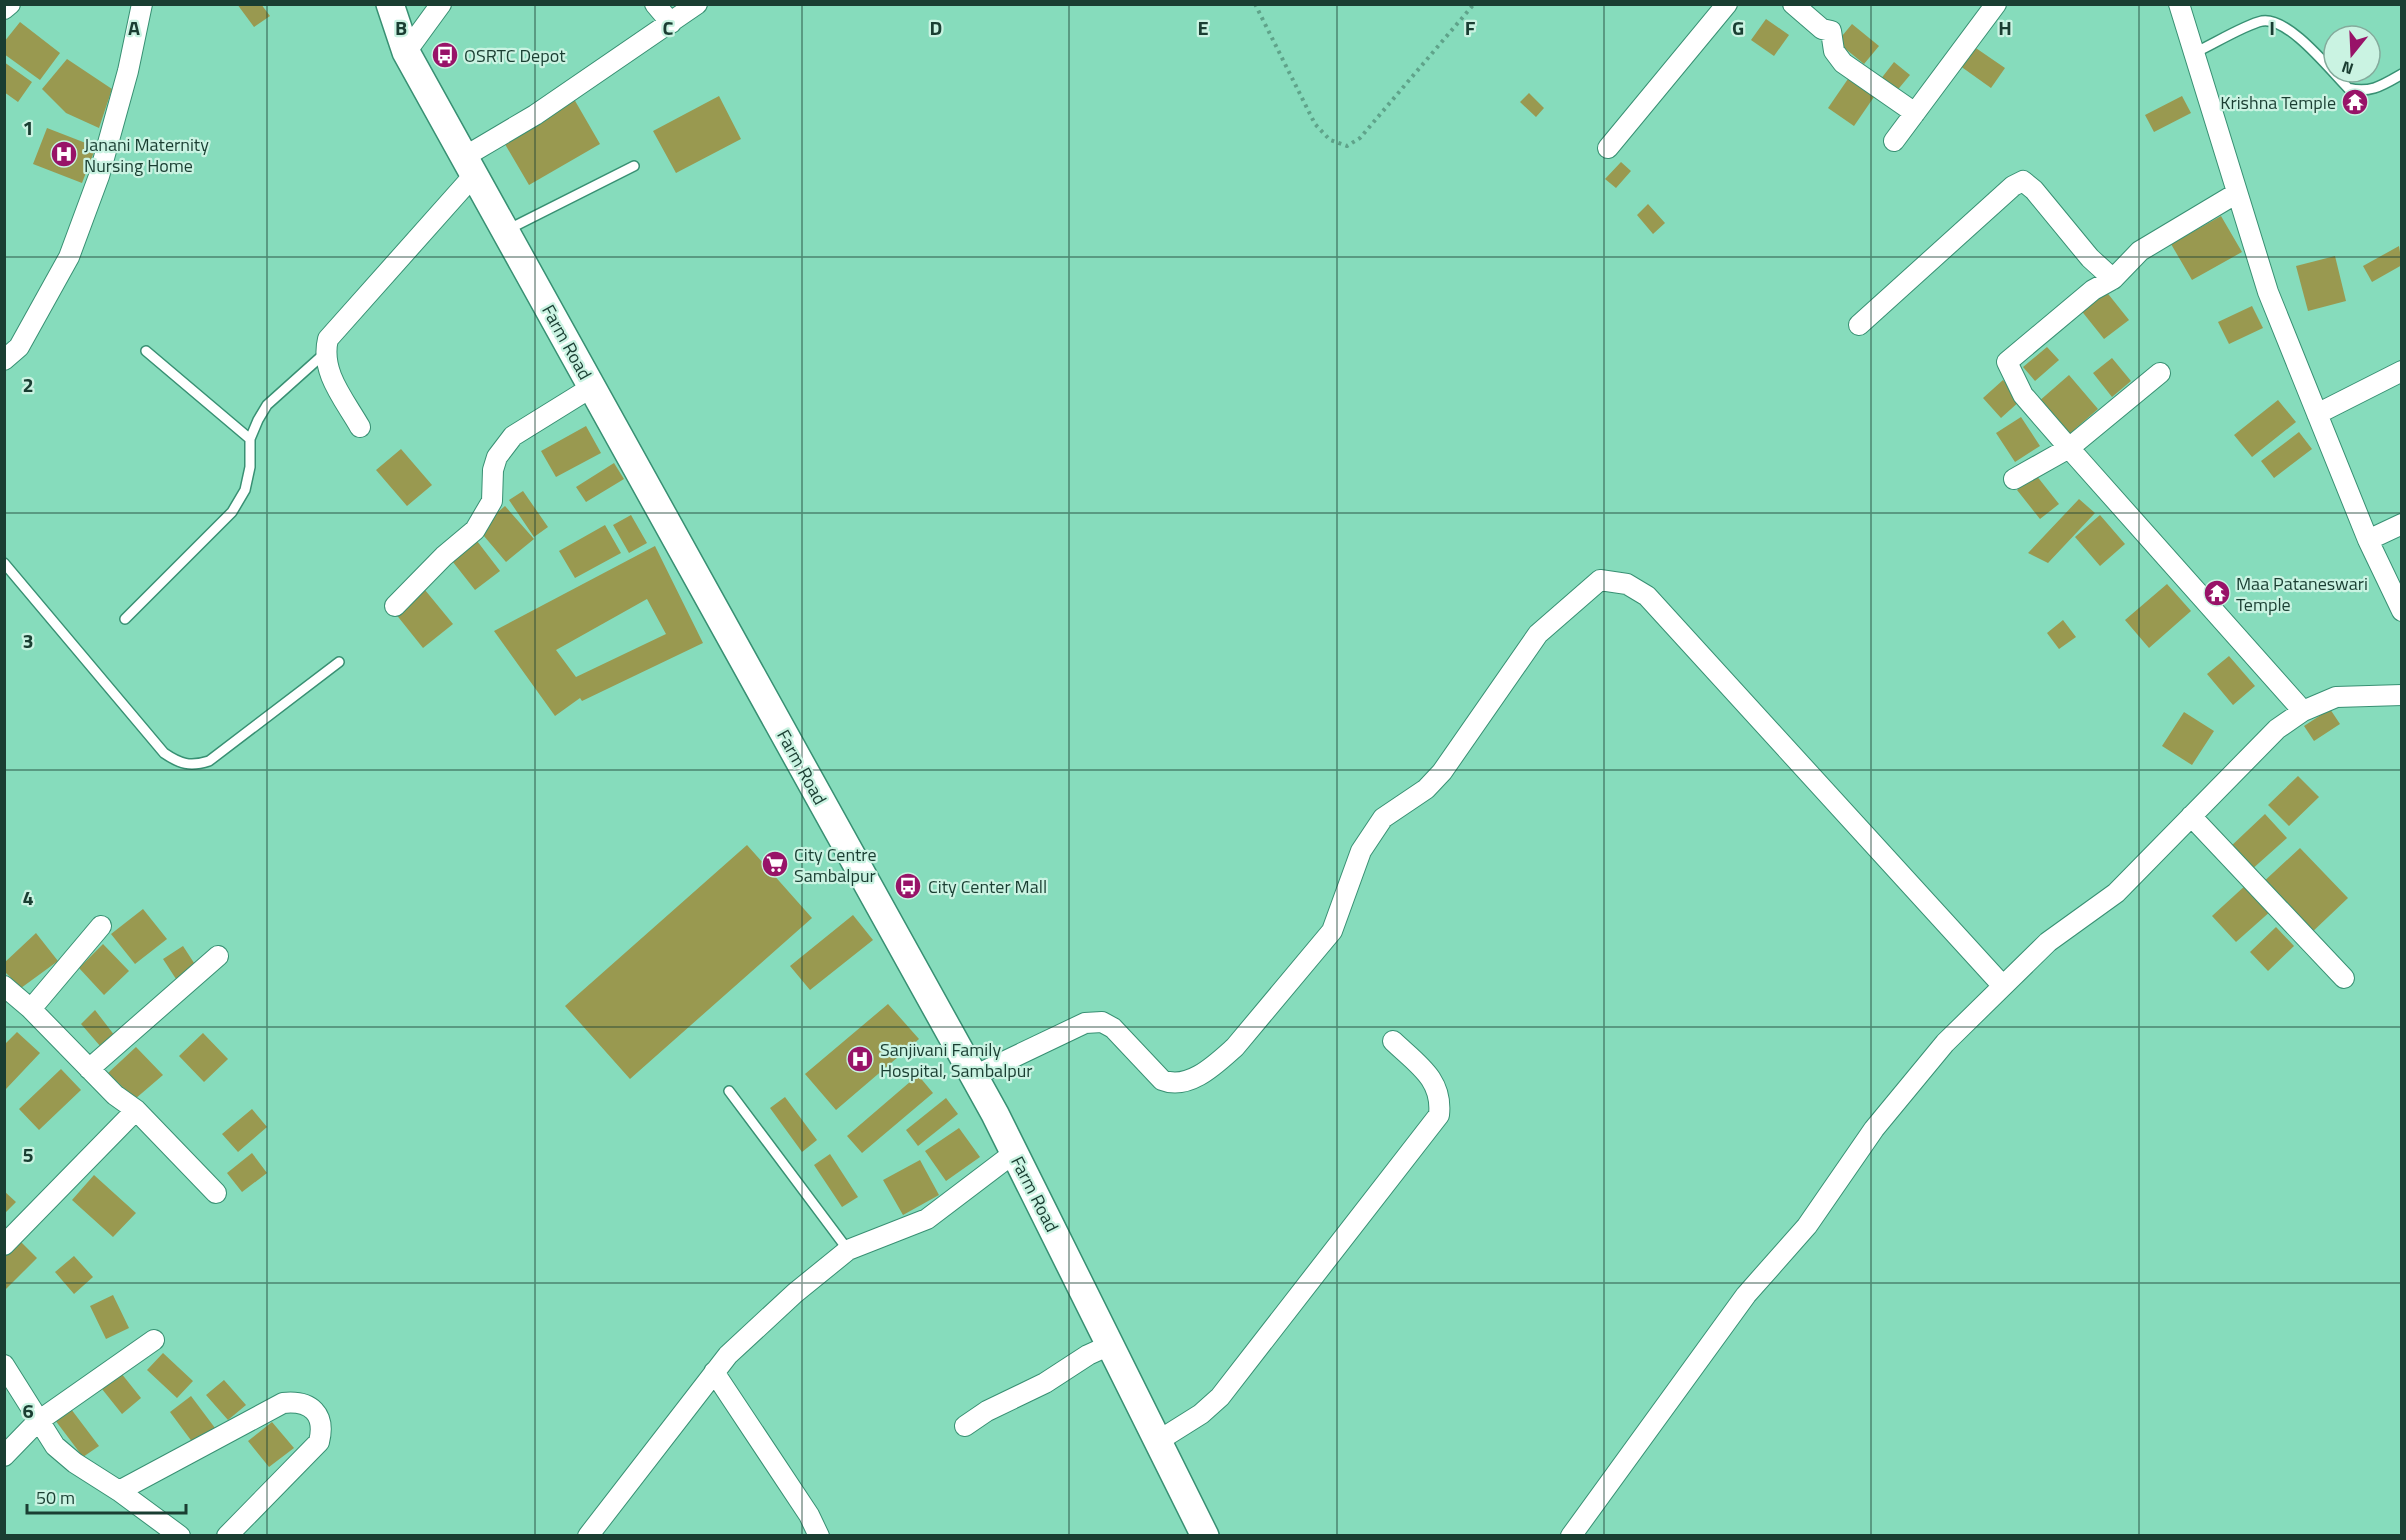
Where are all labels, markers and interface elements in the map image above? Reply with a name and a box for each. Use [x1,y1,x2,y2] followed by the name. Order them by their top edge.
[128,12,140,43] text: A
[395,12,407,43] text: B
[663,12,674,43] text: C
[930,12,942,43] text: D
[1197,12,1209,43] text: E
[1465,12,1476,43] text: F
[1732,12,1744,43] text: G
[1998,12,2012,43] text: H
[2269,12,2275,43] text: I
[2322,24,2382,84] north arrow
[430,40,460,70] bus stop icon: OSRTC Depot
[464,42,566,69] place label: OSRTC Depot
[2338,55,2356,81] text: N
[2340,87,2370,117] temple icon: Krishna Temple
[2220,89,2336,116] place label: Krishna Temple
[22,112,34,143] text: 1
[84,131,209,179] place label: Janani Maternity Nursing Home
[49,139,79,169] hospital icon: Janani Maternity Nursing Home
[535,300,599,384] street label: Farm Road
[22,369,34,400] text: 2
[2236,570,2368,618] place label: Maa Pataneswari Temple
[2202,578,2232,608] temple icon: Maa Pataneswari Temple
[22,625,34,656] text: 3
[770,725,834,809] street label: Farm Road
[794,841,876,889] place label: City Centre Sambalpur
[760,849,790,879] supermarket icon: City Centre Sambalpur
[893,871,923,901] bus stop icon: City Center Mall
[928,873,1047,900] place label: City Center Mall
[22,882,34,913] text: 4
[880,1036,1033,1084] place label: Sanjivani Family Hospital, Sambalpur
[845,1044,875,1074] hospital icon: Sanjivani Family Hospital, Sambalpur
[22,1139,34,1170] text: 5
[1004,1151,1066,1237] street label: Farm Road
[22,1395,34,1426] text: 6
[27,1477,186,1515] scale bar
[36,1484,75,1511] text: 50 m

